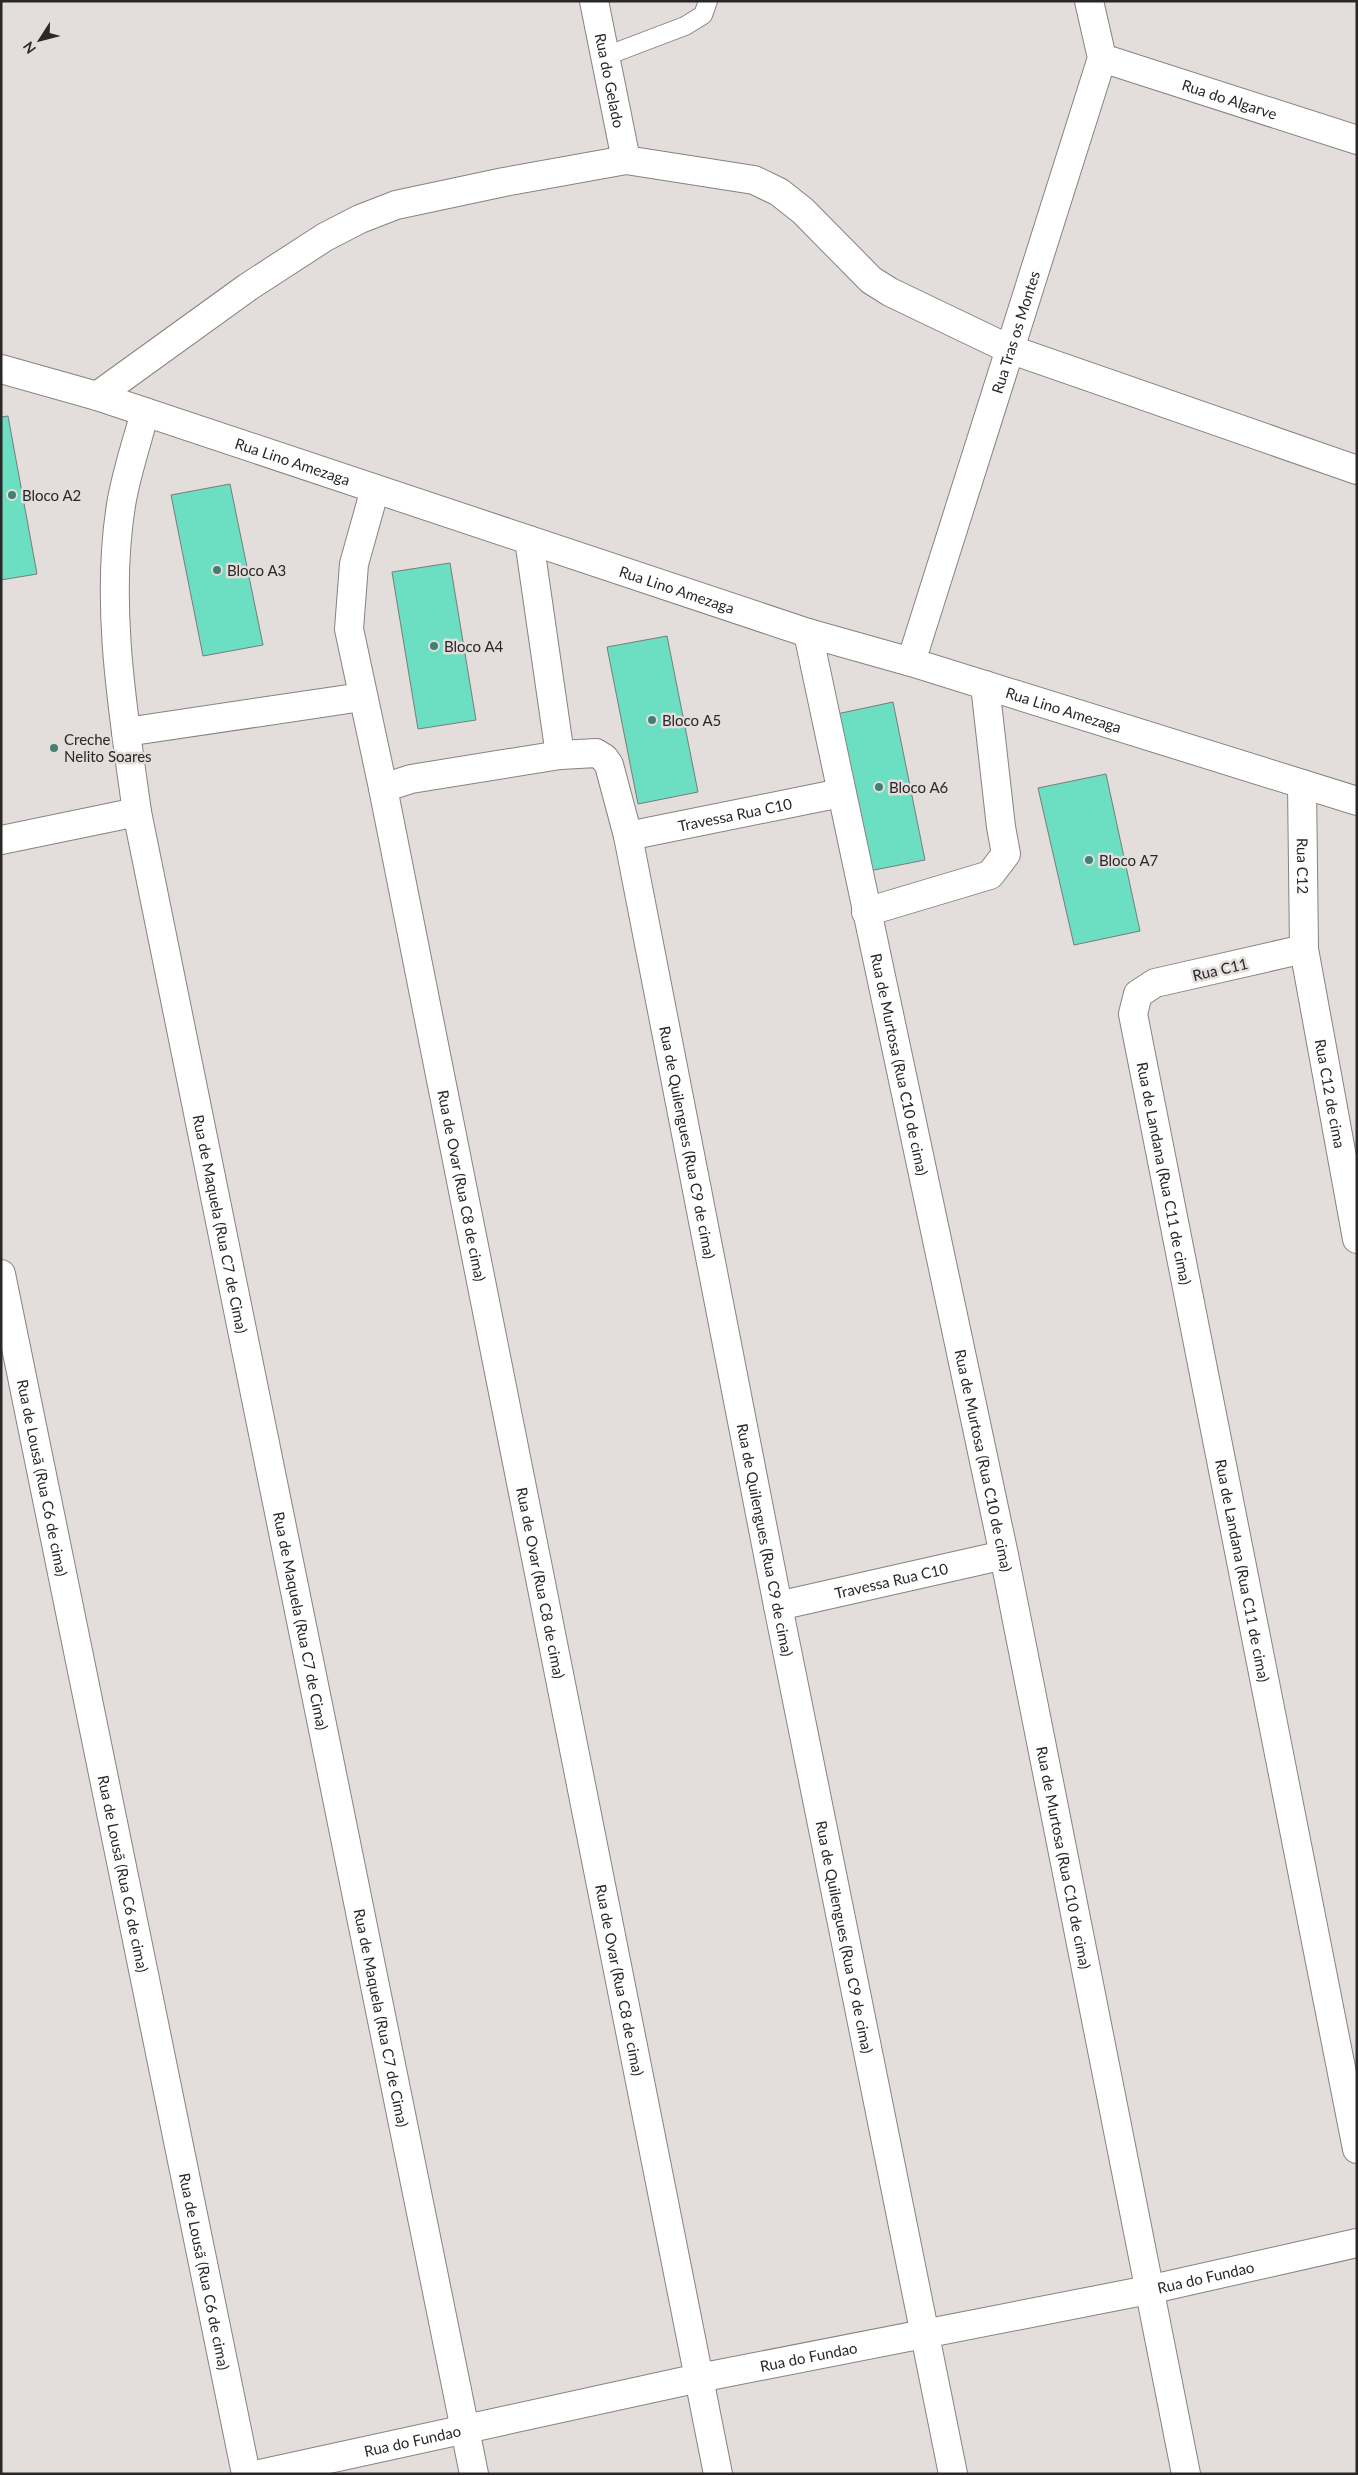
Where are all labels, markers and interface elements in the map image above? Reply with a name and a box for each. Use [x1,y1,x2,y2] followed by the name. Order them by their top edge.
[15,15,65,65] north arrow
[592,31,628,129] street label: Rua do Gelado
[19,39,39,57] text: N
[1180,75,1279,123] street label: Rua do Algarve
[987,268,1043,396] street label: Rua Tras os Montes
[233,434,353,489] street label: Rua Lino Amezaga
[22,486,81,504] place label: Bloco A2
[6,489,18,501] marker: Bloco A2
[227,561,286,579] place label: Bloco A3
[617,562,737,617] street label: Rua Lino Amezaga
[211,564,223,576] marker: Bloco A3
[444,637,504,655] place label: Bloco A4
[428,640,440,652] marker: Bloco A4
[1003,683,1124,736] street label: Rua Lino Amezaga
[662,711,721,729] place label: Bloco A5
[646,714,658,726] marker: Bloco A5
[64,730,152,765] place label: Creche Nelito Soares
[48,742,60,754] marker: Creche Nelito Soares
[889,778,949,796] place label: Bloco A6
[873,781,885,793] marker: Bloco A6
[676,794,794,835] street label: Travessa Rua C10
[1294,838,1312,894] street label: Rua C12
[1099,851,1159,869] place label: Bloco A7
[1083,854,1095,866] marker: Bloco A7
[867,952,932,1177] street label: Rua de Murtosa (Rua C10 de cima)
[1191,954,1249,984] street label: Rua C11
[656,1024,719,1260] street label: Rua de Quilengues (Rua C9 de cima)
[1312,1037,1349,1150] street label: Rua C12 de cima
[1134,1060,1195,1286] street label: Rua de Landana (Rua C11 de cima)
[434,1088,490,1283] street label: Rua de Ovar (Rua C8 de cima)
[190,1113,251,1335] street label: Rua de Maquela (Rua C7 de Cima)
[952,1348,1016,1573] street label: Rua de Murtosa (Rua C10 de cima)
[14,1378,72,1578] street label: Rua de Lousã (Rua C6 de cima)
[734,1422,797,1658] street label: Rua de Quilengues (Rua C9 de cima)
[1212,1458,1274,1683] street label: Rua de Landana (Rua C11 de cima)
[513,1485,569,1680] street label: Rua de Ovar (Rua C8 de cima)
[270,1510,332,1732] street label: Rua de Maquela (Rua C7 de Cima)
[833,1559,950,1602] street label: Travessa Rua C10
[1033,1745,1095,1971] street label: Rua de Murtosa (Rua C10 de cima)
[95,1774,152,1974] street label: Rua de Lousã (Rua C6 de cima)
[812,1819,877,2055] street label: Rua de Quilengues (Rua C9 de cima)
[592,1883,648,2077] street label: Rua de Ovar (Rua C8 de cima)
[351,1907,412,2129] street label: Rua de Maquela (Rua C7 de Cima)
[176,2171,234,2372] street label: Rua de Lousã (Rua C6 de cima)
[1156,2257,1256,2297] street label: Rua do Fundao
[758,2338,859,2375] street label: Rua do Fundao
[362,2421,462,2460] street label: Rua do Fundao

